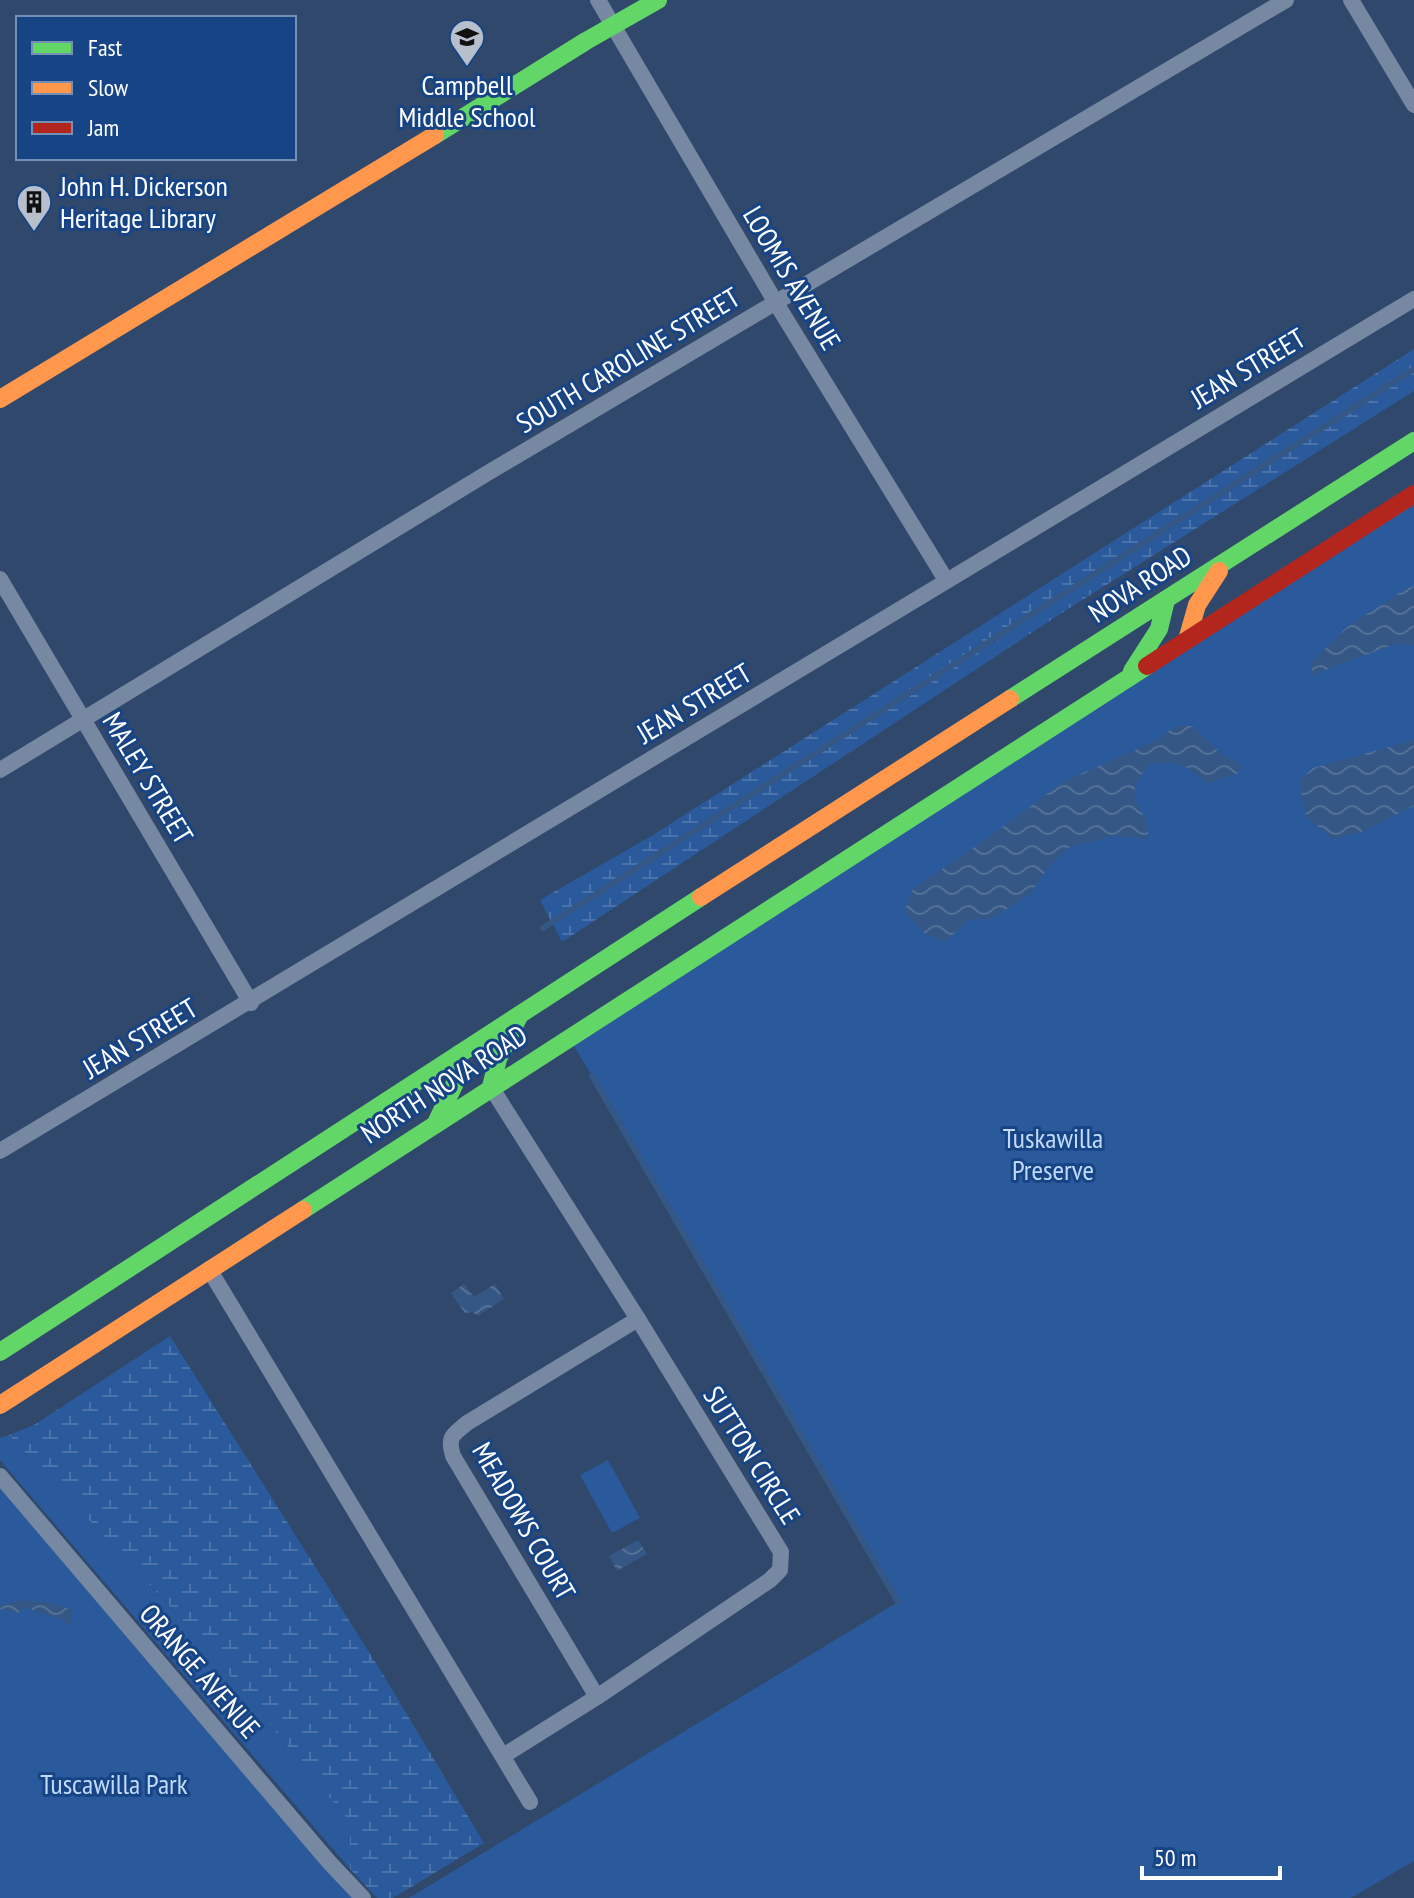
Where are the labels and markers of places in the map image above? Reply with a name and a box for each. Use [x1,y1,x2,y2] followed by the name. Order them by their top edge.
[448,18,486,68] school or university icon: Campbell Middle School
[398,66,536,135] place label: Campbell Middle School
[59,167,228,236] place label: John H. Dickerson Heritage Library
[15,183,53,233] building icon: John H. Dickerson Heritage Library

